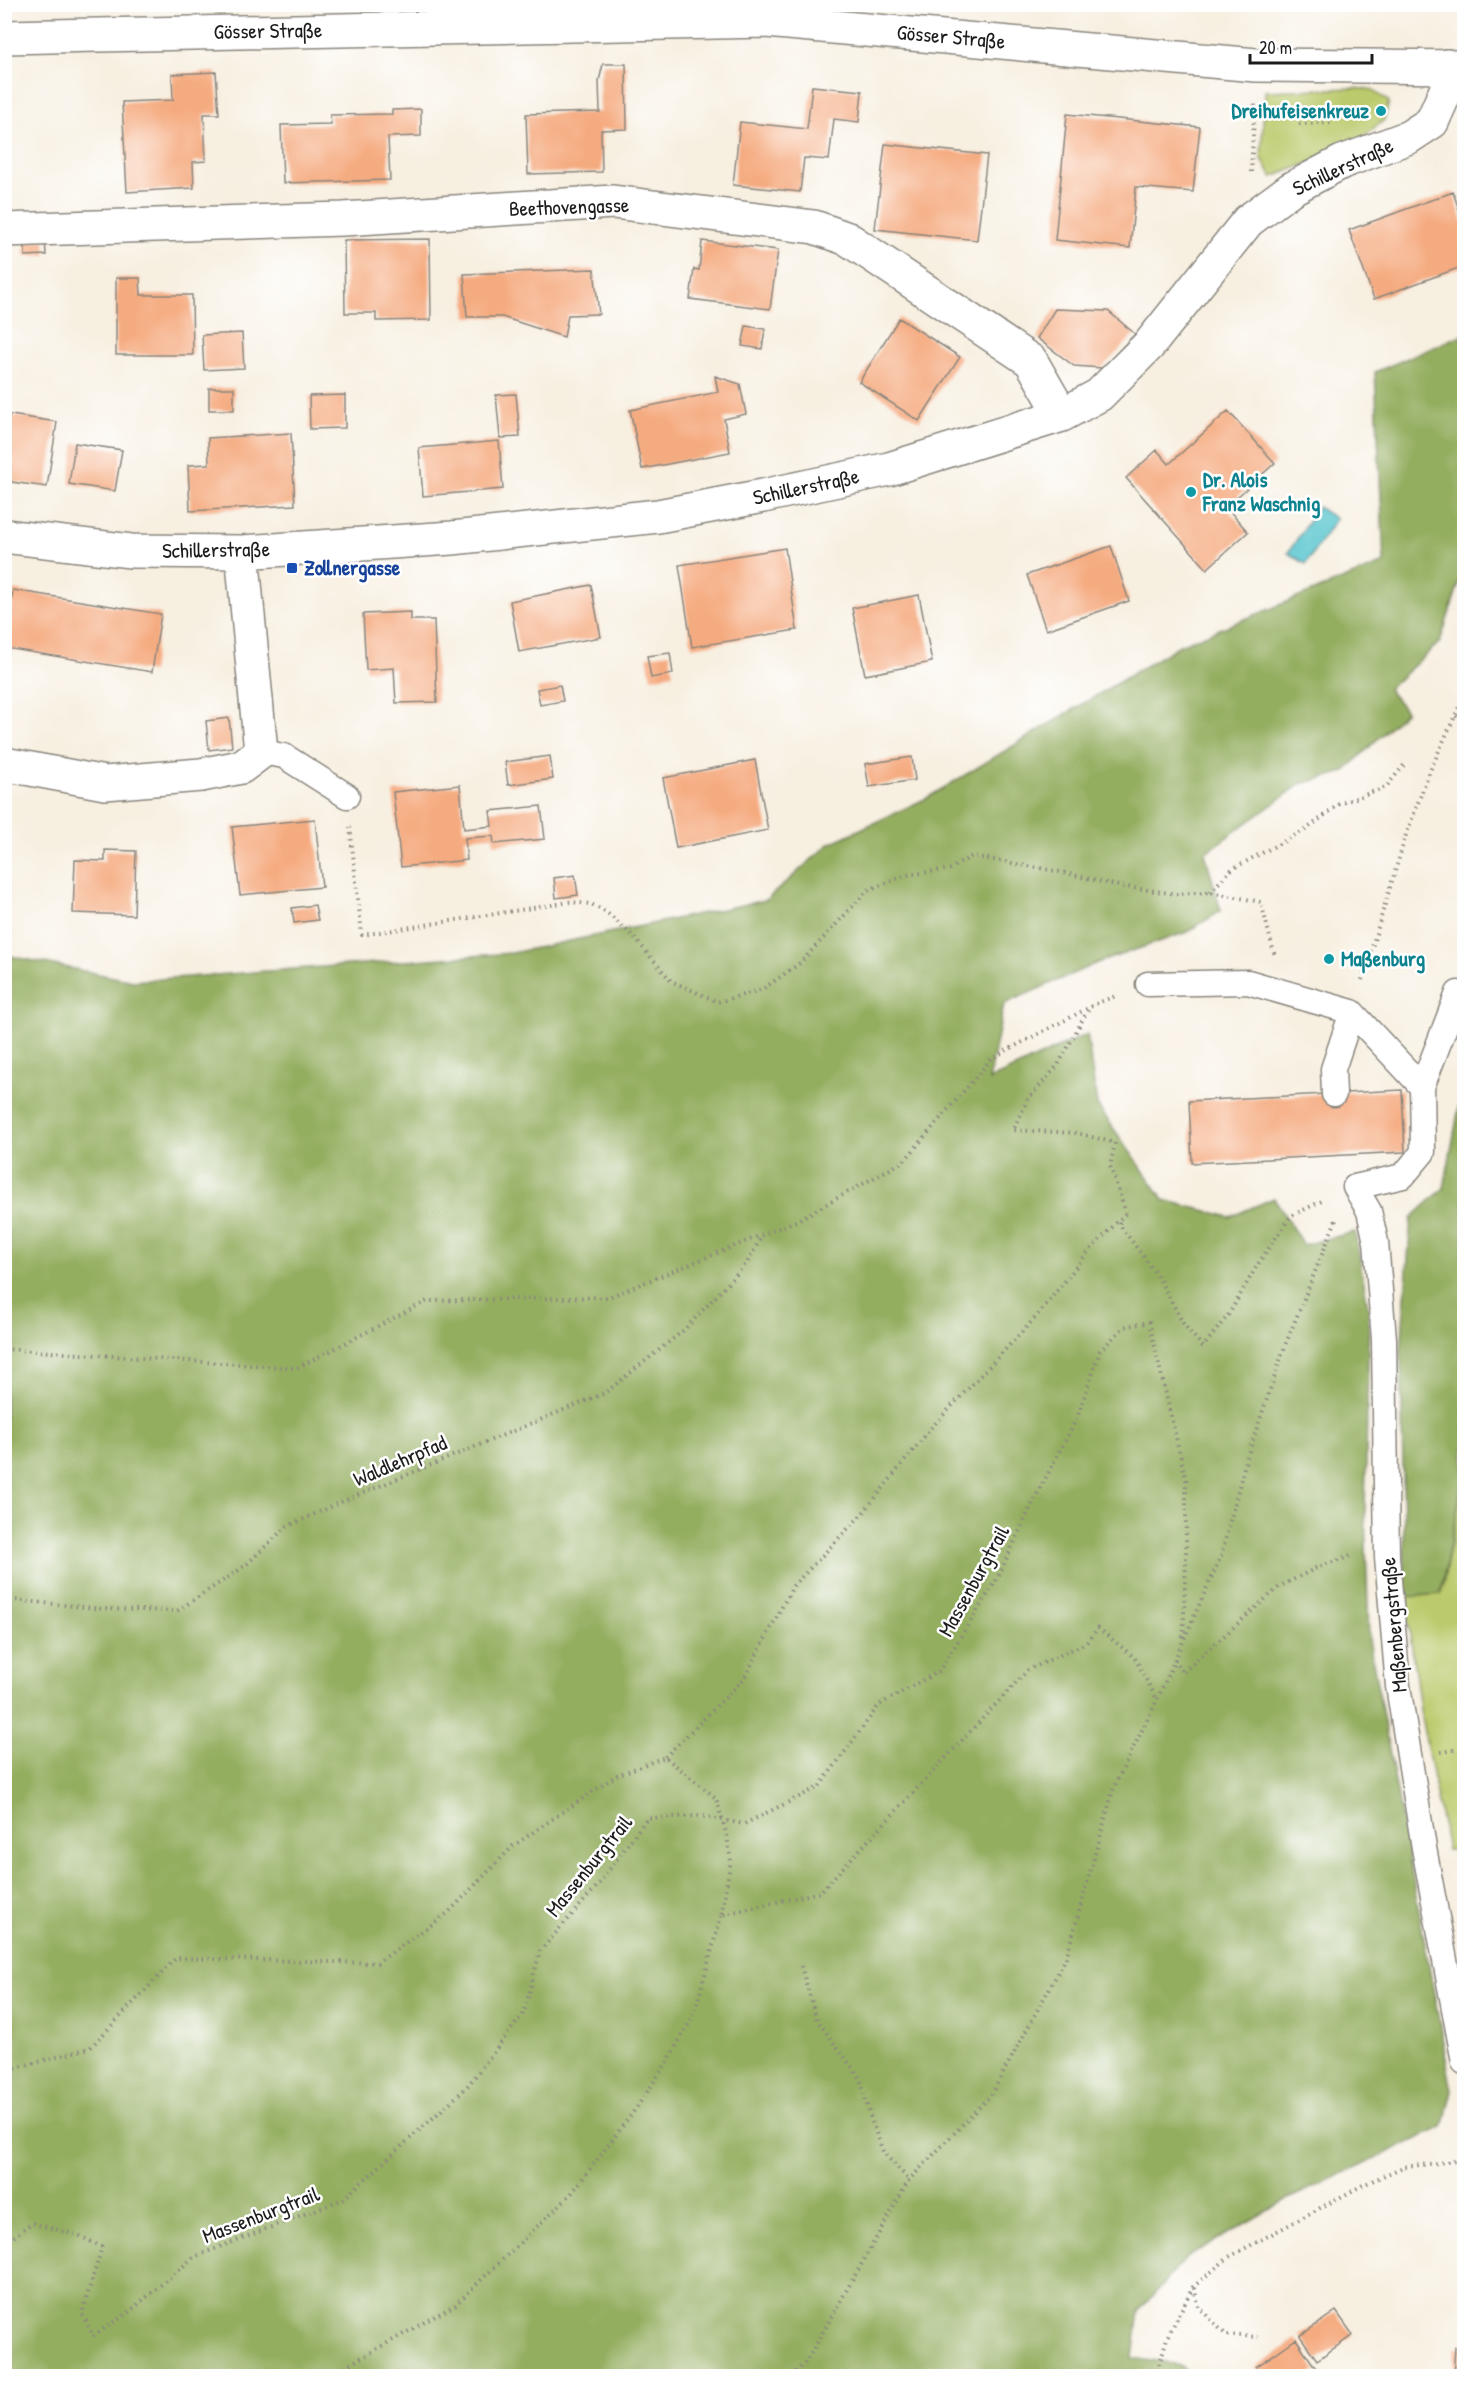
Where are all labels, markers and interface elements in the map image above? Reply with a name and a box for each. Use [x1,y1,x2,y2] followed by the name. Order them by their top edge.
[213,15,323,46] street label: Gösser Straße
[896,17,1006,56] street label: Gösser Straße
[1250,27,1372,65] scale bar
[1259,35,1292,60] text: 20 m
[1232,96,1369,125] place label: Dreihufeisenkreuz
[1374,104,1388,118] marker: Dreihufeisenkreuz
[1288,131,1398,202] street label: Schillerstraße
[508,190,630,223] street label: Beethovengasse
[750,461,862,512] street label: Schillerstraße
[1202,465,1320,519] place label: Dr. Alois Franz Waschnig
[1184,485,1198,499] marker: Dr. Alois Franz Waschnig
[162,534,270,565] street label: Schillerstraße
[304,553,401,583] place label: Zollnergasse
[285,561,299,575] marker: Zollnergasse
[1341,944,1425,974] place label: Maßenburg
[1322,952,1336,966] marker: Maßenburg
[349,1428,451,1493] street label: Waldlehrpfad
[931,1520,1016,1642] street label: Massenburgtrail
[1373,1556,1414,1694] street label: Maßenbergstraße
[539,1808,639,1923] street label: Massenburgtrail
[198,2179,324,2250] street label: Massenburgtrail

